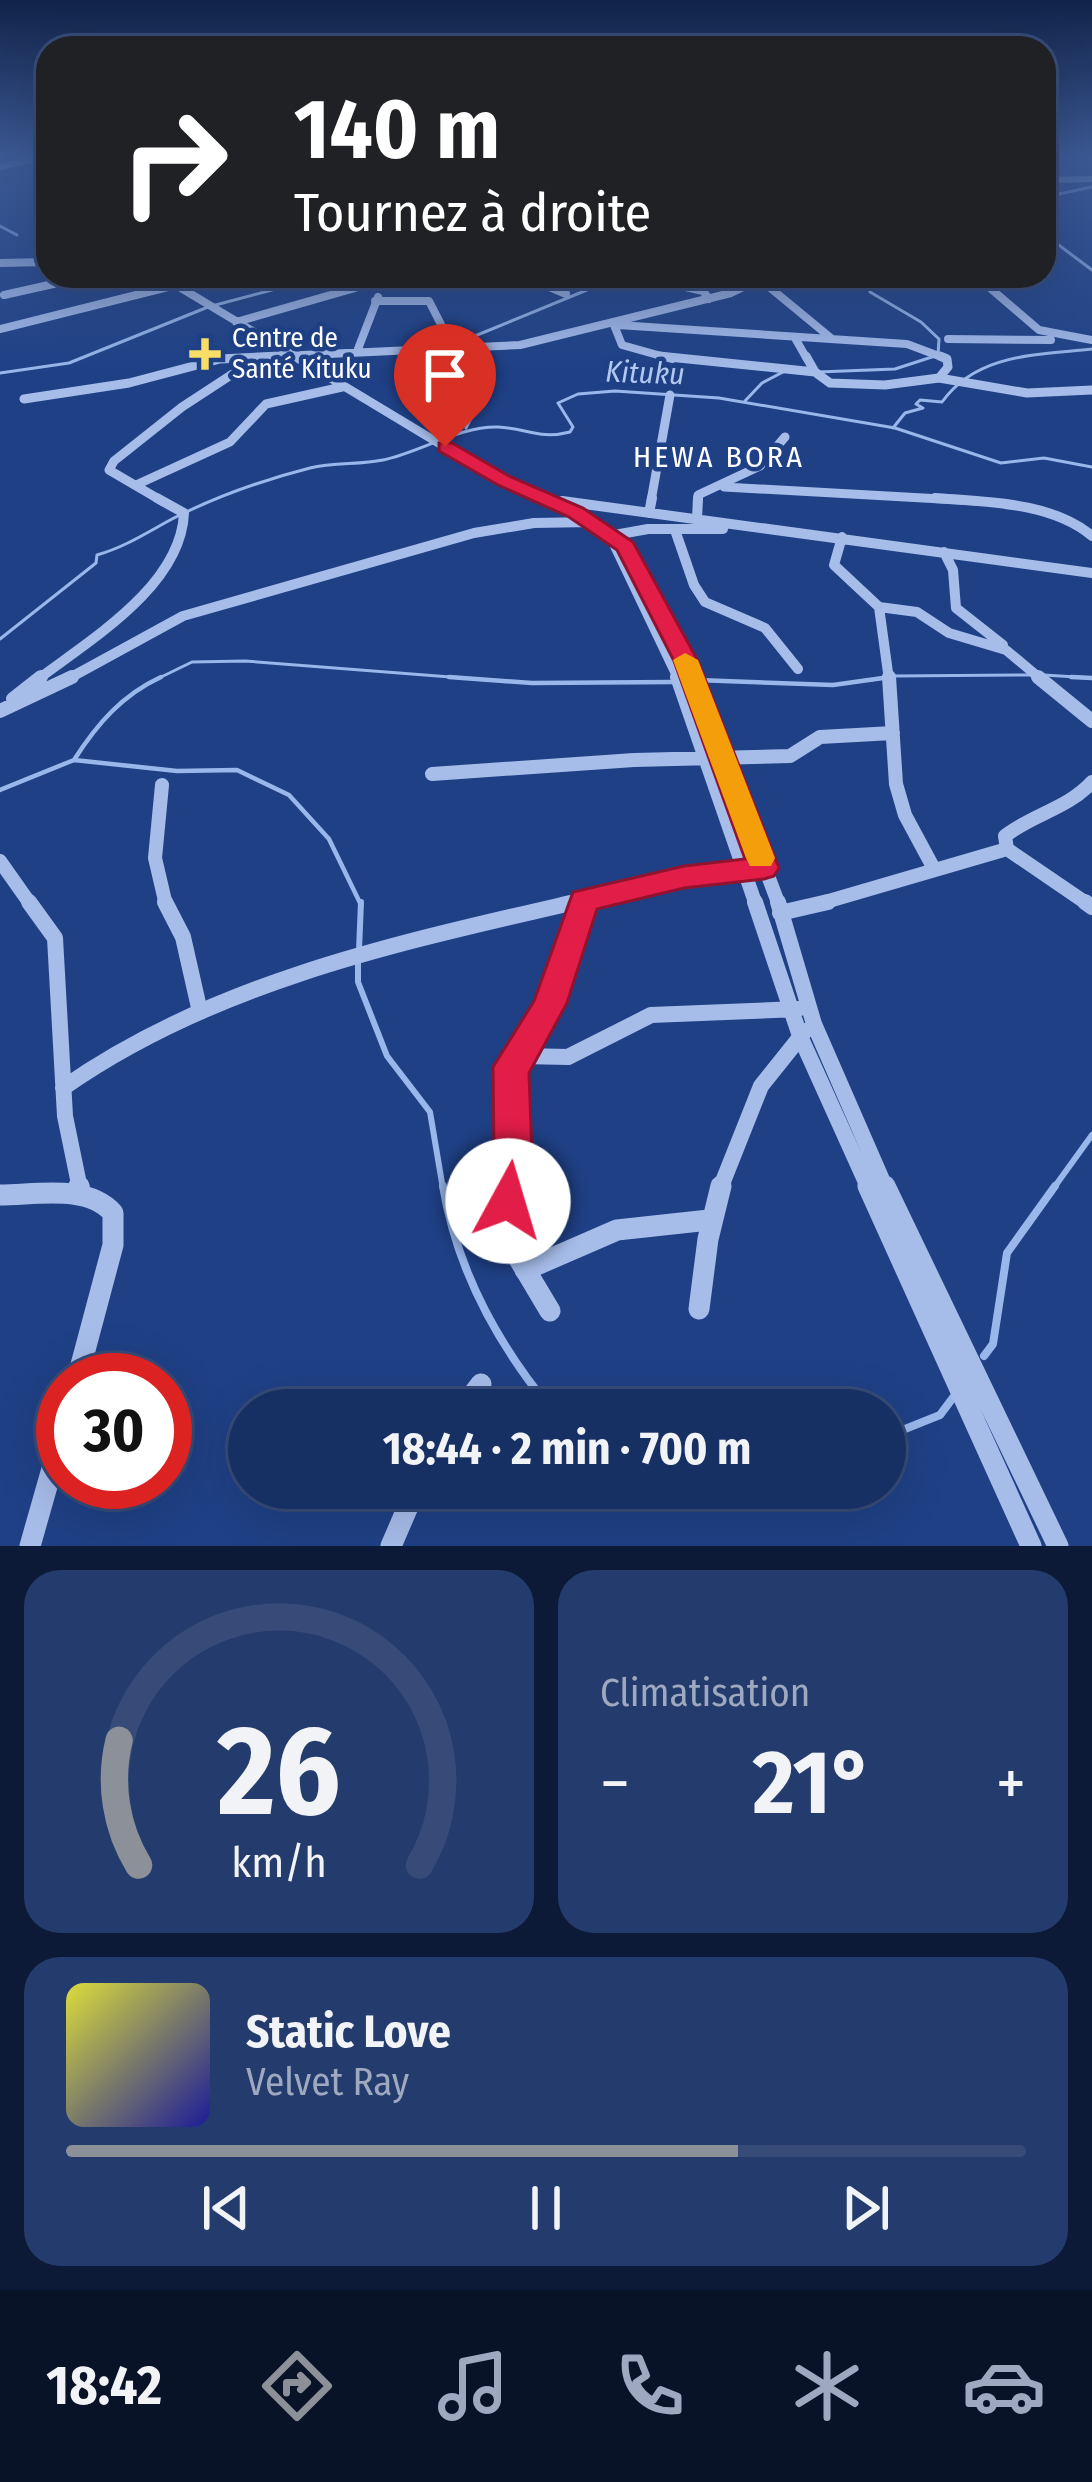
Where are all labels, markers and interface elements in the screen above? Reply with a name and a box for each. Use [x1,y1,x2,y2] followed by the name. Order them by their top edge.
[294,79,500,180] text: 140 m
[96,84,252,240] icon: right
[294,181,651,245] text: Tournez à droite
[232,322,372,385] place label: Centre de Santé Kituku
[394,324,496,447] pin
[189,338,221,370] marker: Centre de Santé Kituku
[412,342,478,408] icon: arrive
[605,354,685,392] water label: Kituku
[633,439,805,475] district label: HEWA BORA
[445,1138,571,1264] position arrow
[36,1353,192,1509] speed limit sign: 30
[383,1422,751,1476] text: 18:44 · 2 min · 700 m
[600,1670,810,1716] text: Climatisation
[216,1697,341,1847] text: 26
[753,1729,873,1837] text: 21°
[600,1744,630,1823] text: −
[996,1744,1026,1823] text: +
[231,1836,327,1887] text: km/h
[246,2005,451,2059] text: Static Love
[246,2059,409,2105] text: Velvet Ray
[193,2175,259,2241] icon: previous
[513,2175,579,2241] icon: pause
[833,2175,899,2241] icon: next
[255,2344,339,2428] icon: directions
[431,2344,515,2428] icon: music
[608,2344,692,2428] icon: phone
[785,2344,869,2428] icon: climate
[962,2344,1046,2428] icon: car
[46,2354,162,2418] text: 18:42

